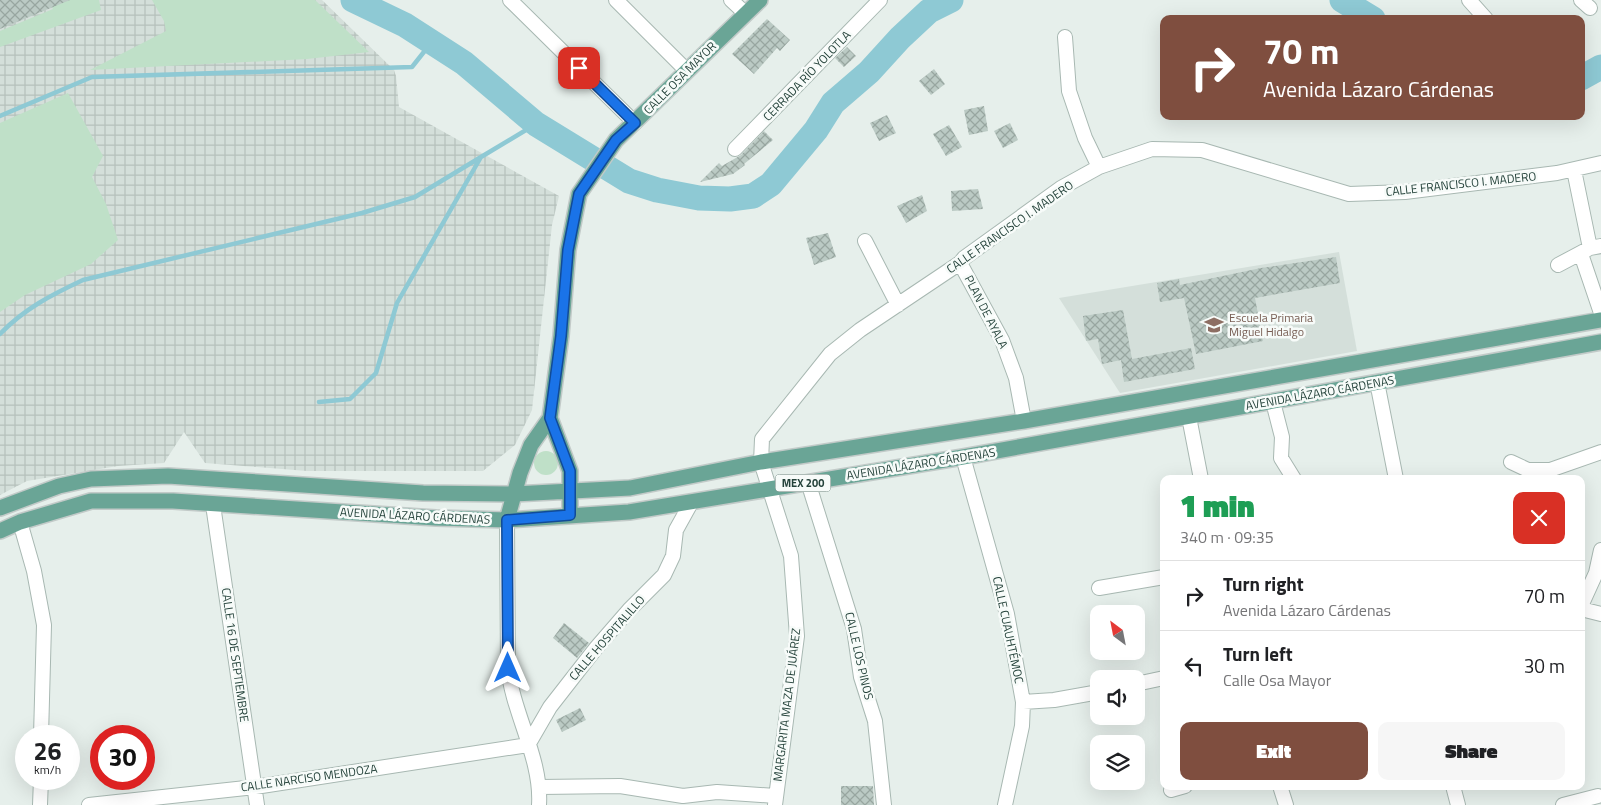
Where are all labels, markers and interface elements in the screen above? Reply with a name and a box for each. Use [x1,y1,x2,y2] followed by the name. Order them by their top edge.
[1263,24,1339,78] text: 70 m
[758,26,855,125] street label: CERRADA RÍO YOLOTLA
[1180,35,1245,100] icon: right
[639,37,721,119] street label: CALLE OSA MAYOR
[558,47,600,89] pin
[565,54,593,82] icon: arrive
[1263,72,1494,106] text: Avenida Lázaro Cárdenas
[1385,166,1537,201] street label: CALLE FRANCISCO I. MADERO
[942,175,1077,278] street label: CALLE FRANCISCO I. MADERO
[960,272,1013,352] street label: PLAN DE AYALA
[1229,308,1313,341] place label: Escuela Primaria Miguel Hidalgo
[1203,314,1225,336] school or university icon: Escuela Primaria Miguel Hidalgo
[1244,370,1396,415] street label: AVENIDA LÁZARO CÁRDENAS
[845,442,997,485] street label: AVENIDA LÁZARO CÁRDENAS
[776,474,830,492] road number: MEX 200
[1180,483,1255,529] text: 1 min
[1513,492,1565,544] button: close
[339,502,491,529] street label: AVENIDA LÁZARO CÁRDENAS
[1180,525,1274,549] text: 340 m · 09:35
[1223,569,1304,598] text: Turn right
[988,575,1029,686] street label: CALLE CUAUHTÉMOC
[1524,581,1565,610] text: 70 m
[1180,582,1208,610] icon: right
[217,587,254,724] street label: CALLE 16 DE SEPTIEMBRE
[564,591,649,685] street label: CALLE HOSPITALILLO
[1223,598,1391,622] text: Avenida Lázaro Cárdenas
[1090,605,1145,660] north arrow
[1090,605,1145,790] map controls
[840,610,879,702] street label: CALLE LOS PINOS
[768,627,805,783] street label: MARGARITA MAZA DE JUÁREZ
[1223,639,1293,668] text: Turn left
[481,641,533,693] position arrow
[1524,651,1565,680] text: 30 m
[1180,652,1208,680] icon: left
[1223,668,1331,692] text: Calle Osa Mayor
[1090,670,1145,725] button: sound
[1180,722,1368,780] button: Exit
[1378,722,1565,780] button: Share
[90,725,155,790] speed limit sign: 30
[33,732,62,770] text: 26
[1090,735,1145,790] button: layers
[239,759,378,796] street label: CALLE NARCISO MENDOZA
[34,760,61,779] text: km/h

